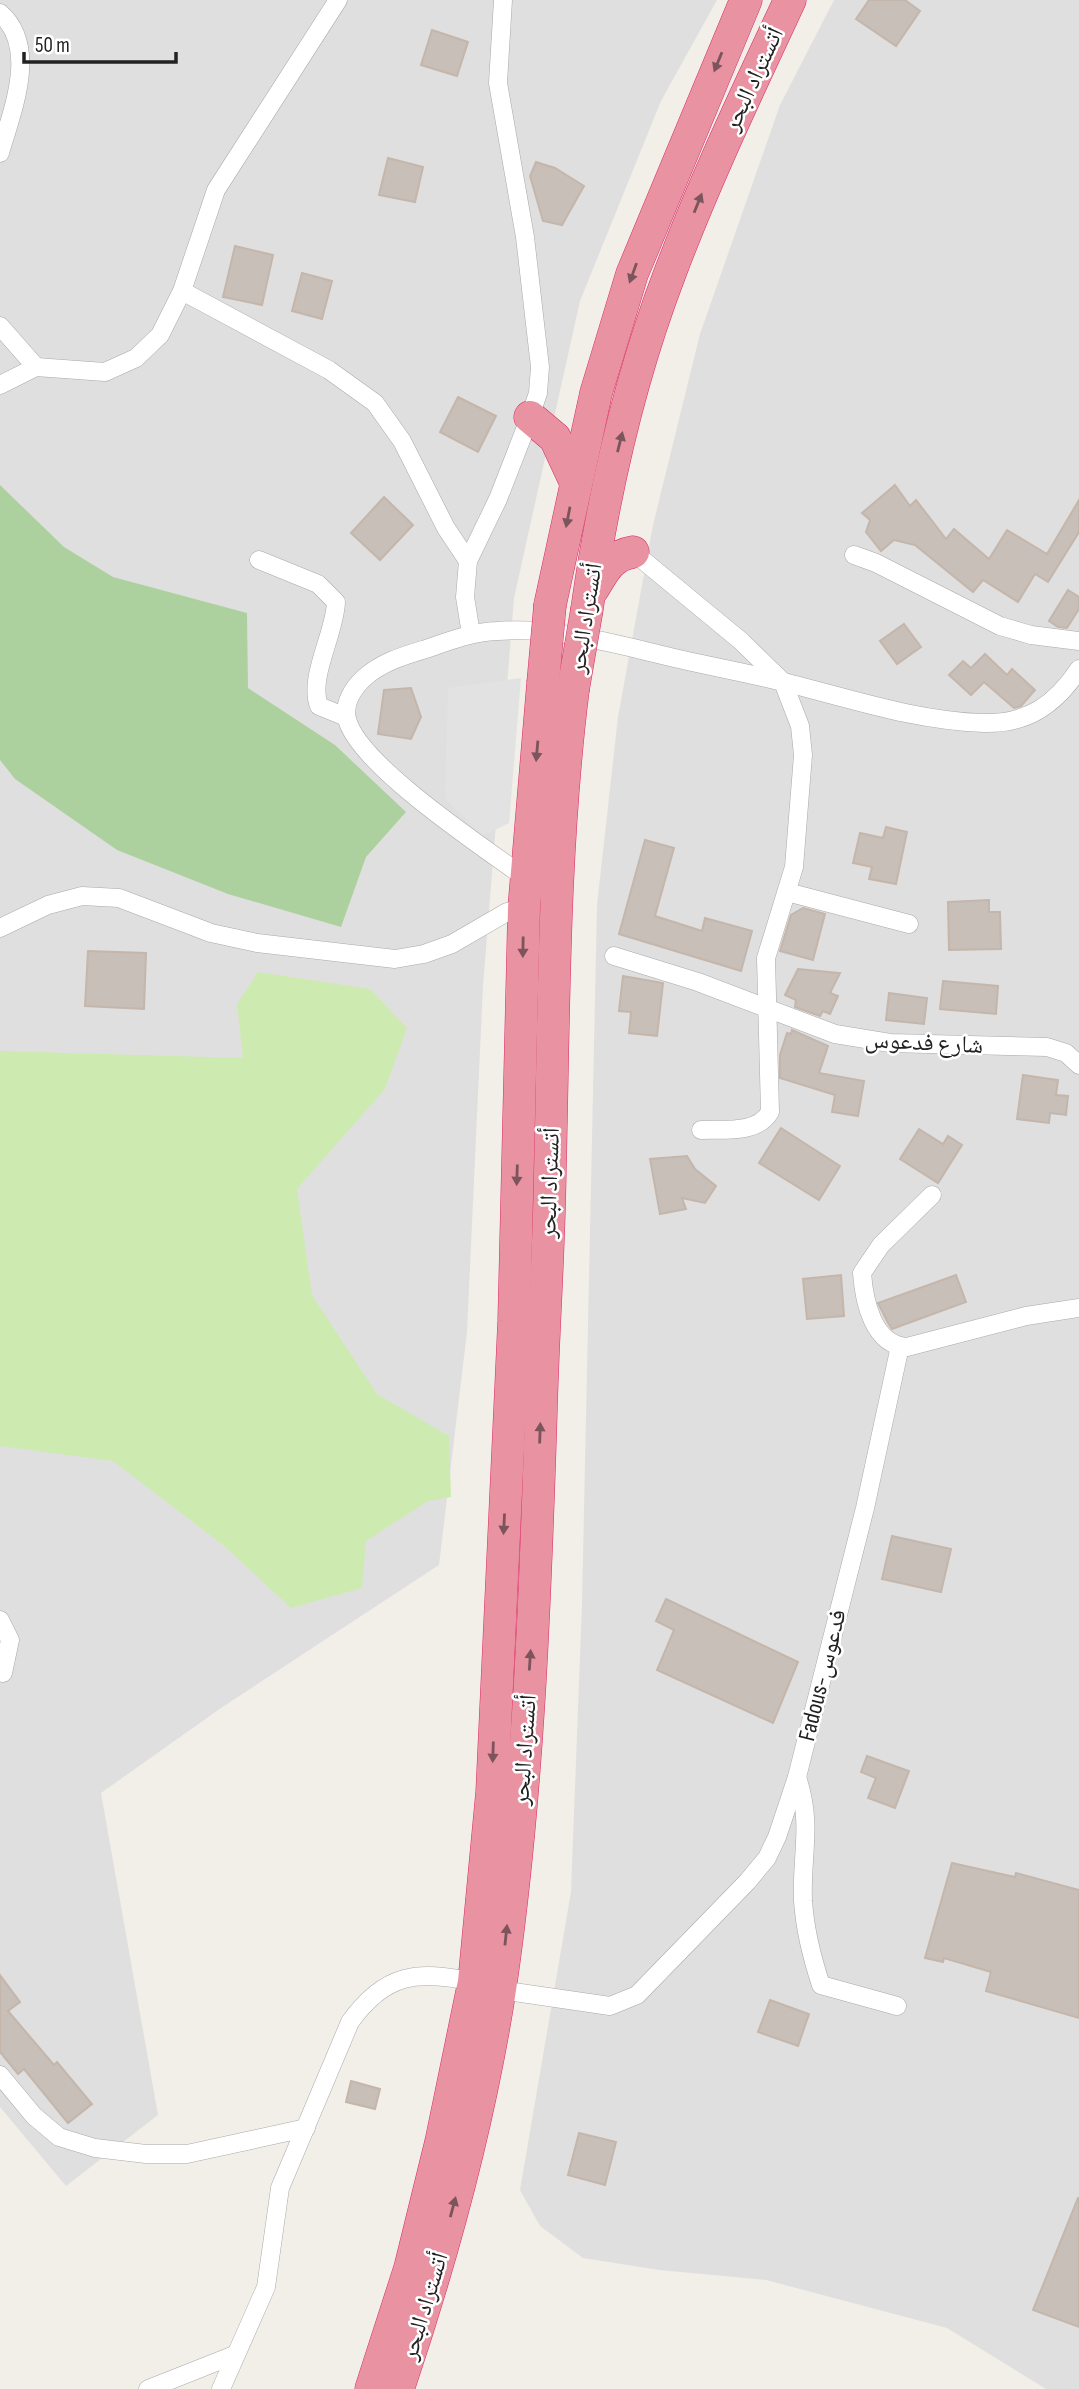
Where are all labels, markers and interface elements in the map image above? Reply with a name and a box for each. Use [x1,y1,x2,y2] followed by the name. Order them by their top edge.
[24,21,177,65] scale bar
[716,23,790,137] street label: أتستراد البحر
[35,33,70,58] text: 50 m
[712,52,723,73] one-way arrow
[693,192,704,213] one-way arrow
[627,263,638,284] one-way arrow
[615,431,626,453] one-way arrow
[562,506,573,528] one-way arrow
[562,561,609,676] street label: أتستراد البحر
[531,740,542,762] one-way arrow
[517,937,529,959] one-way arrow
[864,1025,984,1060] street label: شارع فدعوس
[533,1127,566,1240] street label: أتستراد البحر
[512,1164,523,1186] one-way arrow
[535,1422,546,1444] one-way arrow
[498,1514,509,1536] one-way arrow
[792,1606,853,1744] street label: Fadous-فدعوس
[525,1649,536,1671] one-way arrow
[506,1694,543,1807] street label: أتستراد البحر
[488,1741,499,1763] one-way arrow
[500,1924,511,1946] one-way arrow
[448,2195,459,2217] one-way arrow
[394,2249,455,2364] street label: أتستراد البحر

